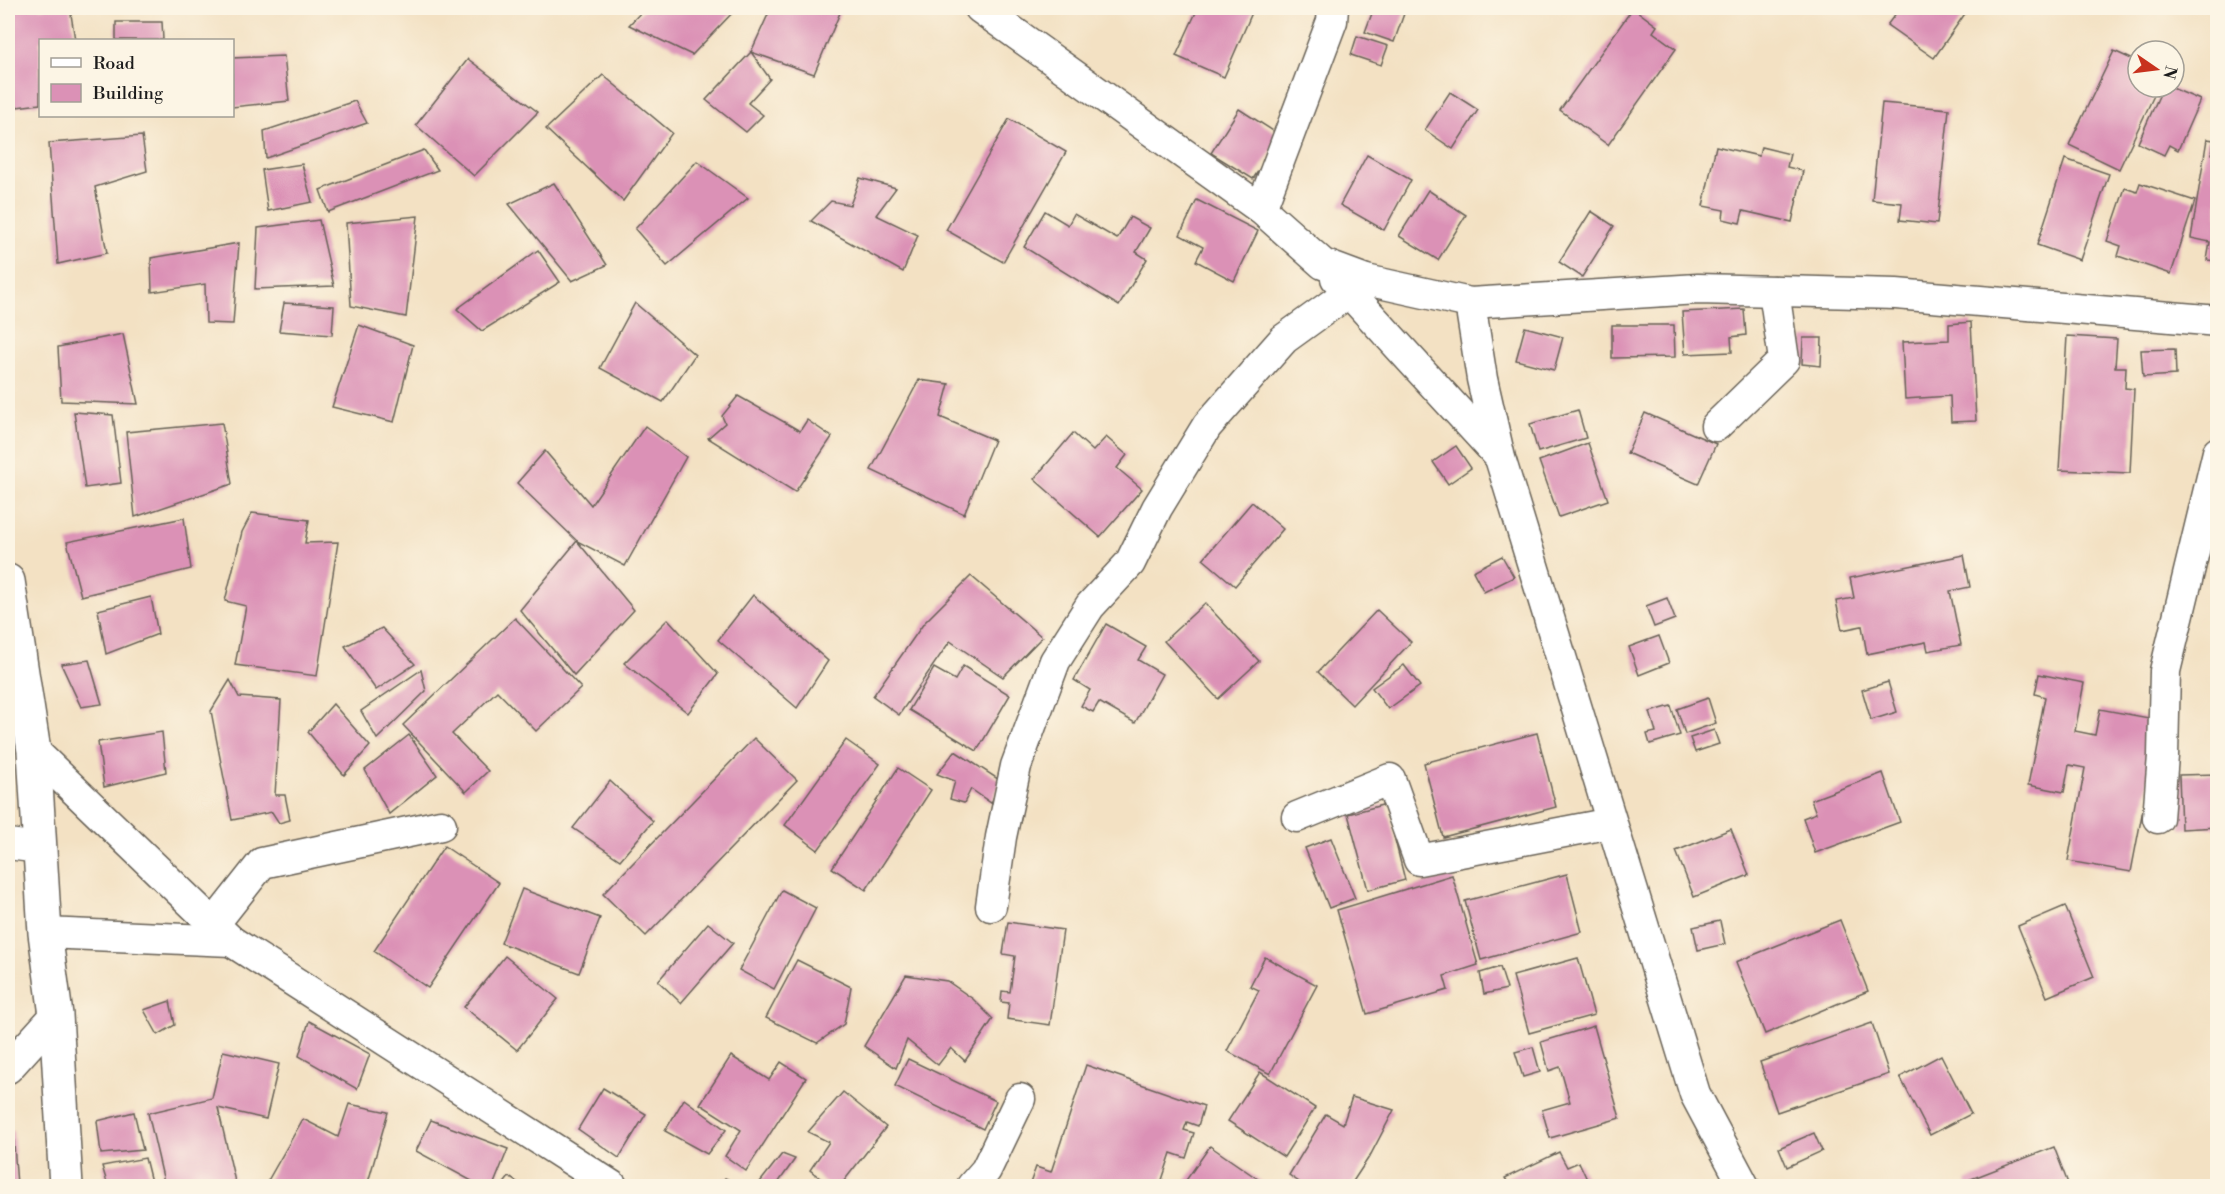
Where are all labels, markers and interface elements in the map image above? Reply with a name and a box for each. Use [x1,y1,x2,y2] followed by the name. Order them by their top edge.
[39,39,234,117] legend
[2126,39,2186,99] north arrow
[93,52,136,75] text: Road
[2158,64,2181,81] text: N
[92,82,164,105] text: Building

